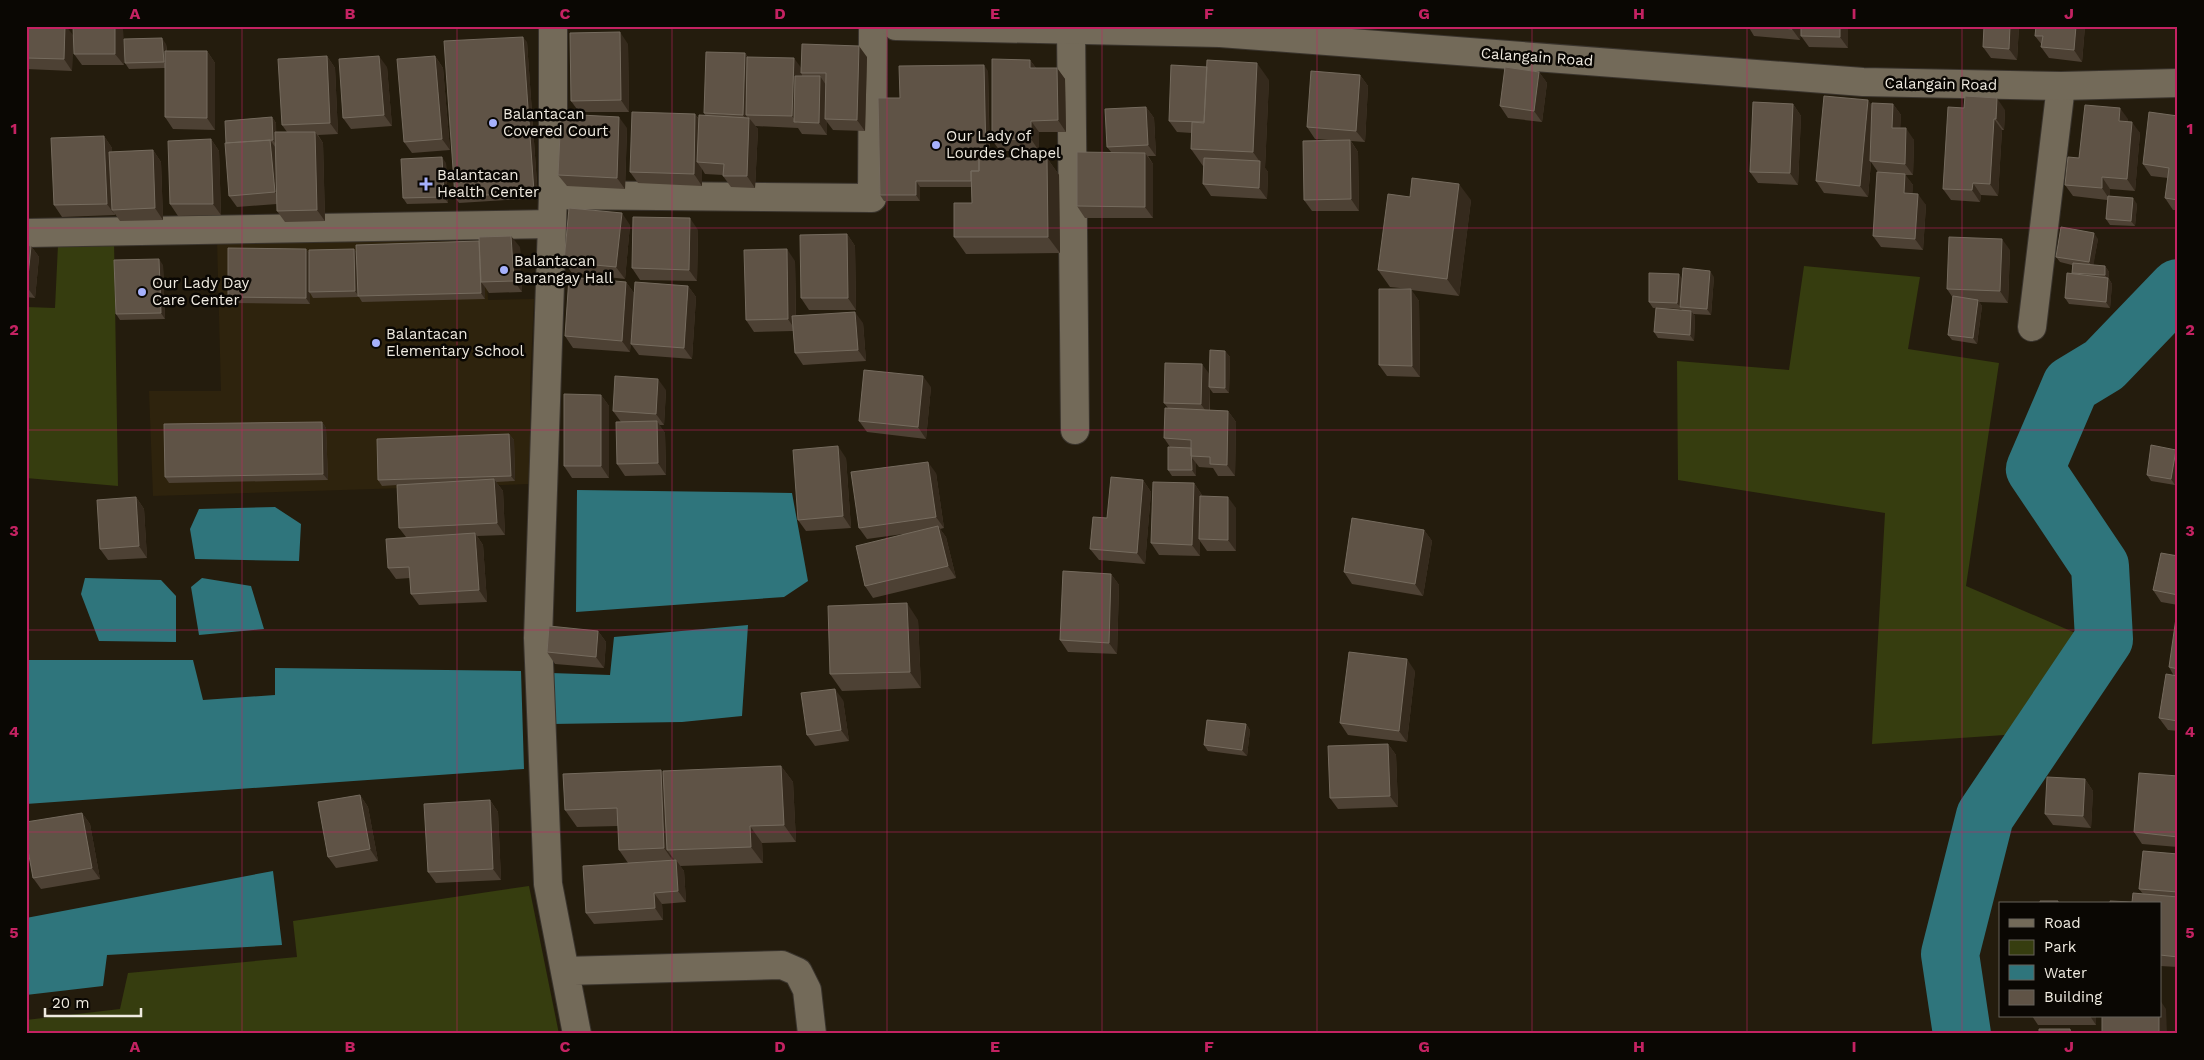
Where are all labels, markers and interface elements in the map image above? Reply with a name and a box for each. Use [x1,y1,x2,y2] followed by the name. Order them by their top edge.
[130,4,141,23] text: A
[345,4,356,23] text: B
[560,4,571,23] text: C
[774,4,786,23] text: D
[990,4,1000,23] text: E
[1204,4,1214,23] text: F
[1418,4,1430,23] text: G
[1633,4,1645,23] text: H
[1851,4,1857,23] text: I
[2064,4,2074,23] text: J
[1480,44,1594,70] street label: Calangain Road
[1885,74,1997,94] street label: Calangain Road
[503,105,609,140] place label: Balantacan Covered Court
[487,117,499,129] marker: Balantacan Covered Court
[11,119,17,138] text: 1
[2187,119,2193,138] text: 1
[946,127,1061,162] place label: Our Lady of Lourdes Chapel
[930,139,942,151] marker: Our Lady of Lourdes Chapel
[437,166,539,201] place label: Balantacan Health Center
[419,177,433,191] marker: Balantacan Health Center
[514,252,613,287] place label: Balantacan Barangay Hall
[498,264,510,276] marker: Balantacan Barangay Hall
[152,274,250,309] place label: Our Lady Day Care Center
[136,286,148,298] marker: Our Lady Day Care Center
[9,320,19,339] text: 2
[2185,320,2195,339] text: 2
[386,325,525,360] place label: Balantacan Elementary School
[370,337,382,349] marker: Balantacan Elementary School
[9,521,19,540] text: 3
[2185,521,2195,540] text: 3
[9,722,19,741] text: 4
[2185,722,2195,741] text: 4
[1999,902,2162,1018] legend
[2044,914,2081,932] text: Road
[9,923,19,942] text: 5
[2185,923,2195,942] text: 5
[2044,938,2077,956] text: Park
[2044,964,2087,982] text: Water
[45,985,141,1017] scale bar
[2044,988,2102,1006] text: Building
[52,994,90,1012] text: 20 m
[130,1037,141,1056] text: A
[345,1037,356,1056] text: B
[560,1037,571,1056] text: C
[774,1037,786,1056] text: D
[990,1037,1000,1056] text: E
[1204,1037,1214,1056] text: F
[1418,1037,1430,1056] text: G
[1633,1037,1645,1056] text: H
[1851,1037,1857,1056] text: I
[2064,1037,2074,1056] text: J

